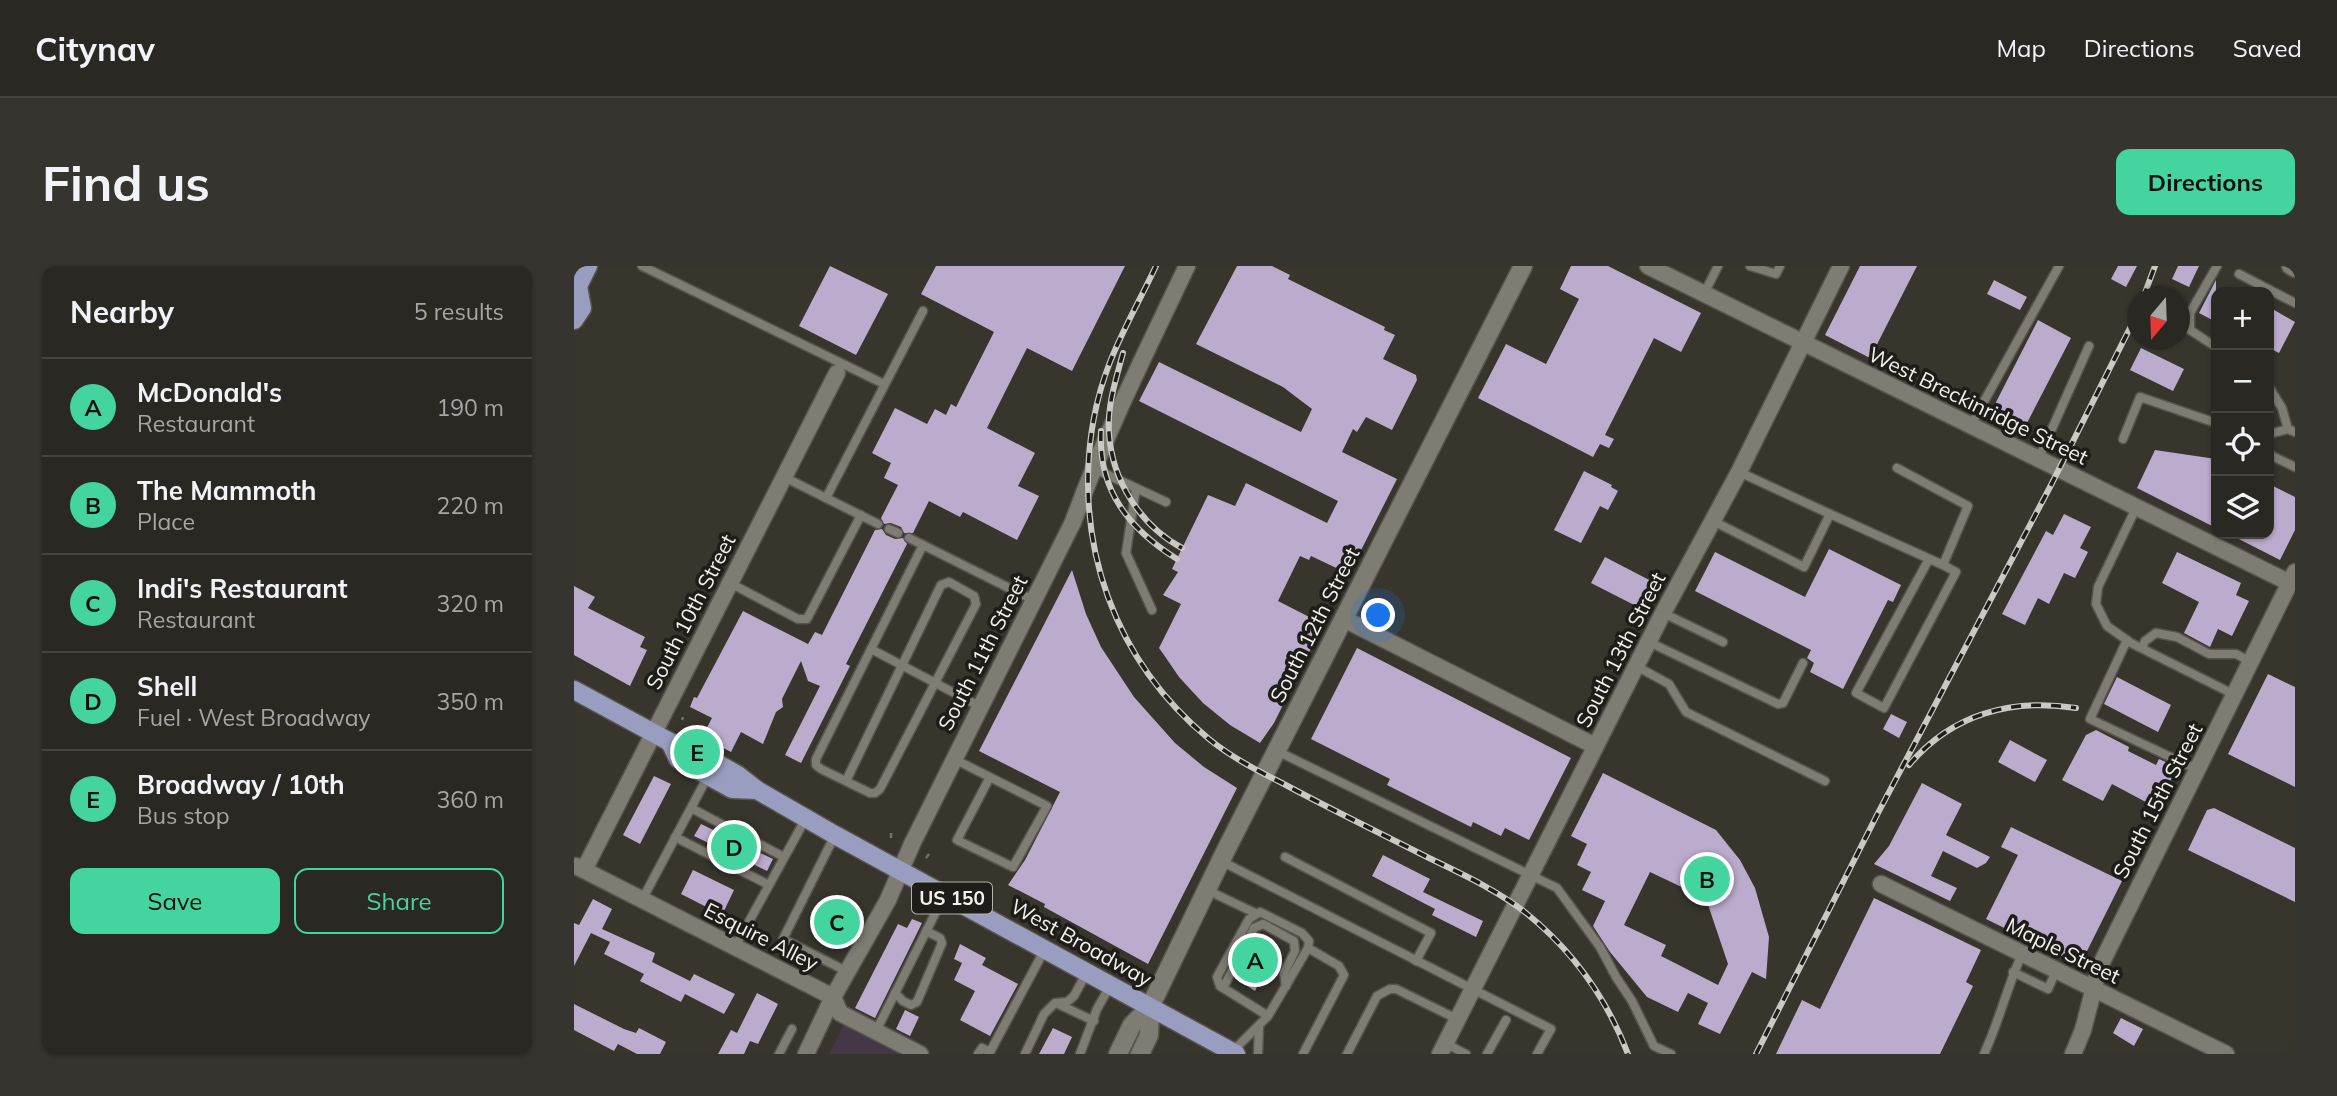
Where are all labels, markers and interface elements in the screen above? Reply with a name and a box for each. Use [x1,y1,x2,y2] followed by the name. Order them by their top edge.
[35,28,155,69] text: Citynav
[1996,33,2046,63] text: Map
[2084,33,2195,63] text: Directions
[2233,33,2302,63] text: Saved
[2116,149,2295,215] button: Directions
[42,152,210,213] text: Find us
[2127,287,2190,350] north arrow
[2211,287,2274,539] map controls
[2211,287,2274,350] button: +
[70,293,174,331] text: Nearby
[414,297,504,326] text: 5 results
[1864,341,2093,470] street label: West Breckinridge Street
[2211,350,2274,413] button: −
[137,376,282,409] text: McDonald's
[84,393,102,422] text: A
[436,393,504,422] text: 190 m
[137,409,255,438] text: Restaurant
[2211,413,2274,476] button: locate
[137,474,316,507] text: The Mammoth
[2211,476,2274,539] button: layers
[85,491,101,520] text: B
[436,491,504,520] text: 220 m
[137,507,195,536] text: Place
[640,530,740,694] street label: South 10th Street
[1264,543,1364,707] street label: South 12th Street
[1570,568,1670,732] street label: South 13th Street
[932,571,1032,735] street label: South 11th Street
[137,572,348,605] text: Indi's Restaurant
[85,589,101,618] text: C
[436,589,504,618] text: 320 m
[1361,598,1395,632] your location
[137,605,255,634] text: Restaurant
[137,670,197,703] text: Shell
[84,687,102,716] text: D
[436,687,504,716] text: 350 m
[137,703,371,732] text: Fuel · West Broadway
[2107,719,2207,883] street label: South 15th Street
[674,726,720,778] pin: E
[137,768,345,801] text: Broadway / 10th
[86,785,100,814] text: E
[436,785,504,814] text: 360 m
[137,801,229,830] text: Bus stop
[711,821,757,873] pin: D
[1684,853,1730,905] pin: B
[70,868,280,934] button: Save
[294,868,504,934] button: Share
[912,883,992,914] road number: US 150
[1006,893,1157,992] street label: West Broadway
[700,896,823,976] street label: Esquire Alley
[814,896,860,948] pin: C
[2002,911,2125,989] street label: Maple Street
[1232,934,1278,986] pin: A

